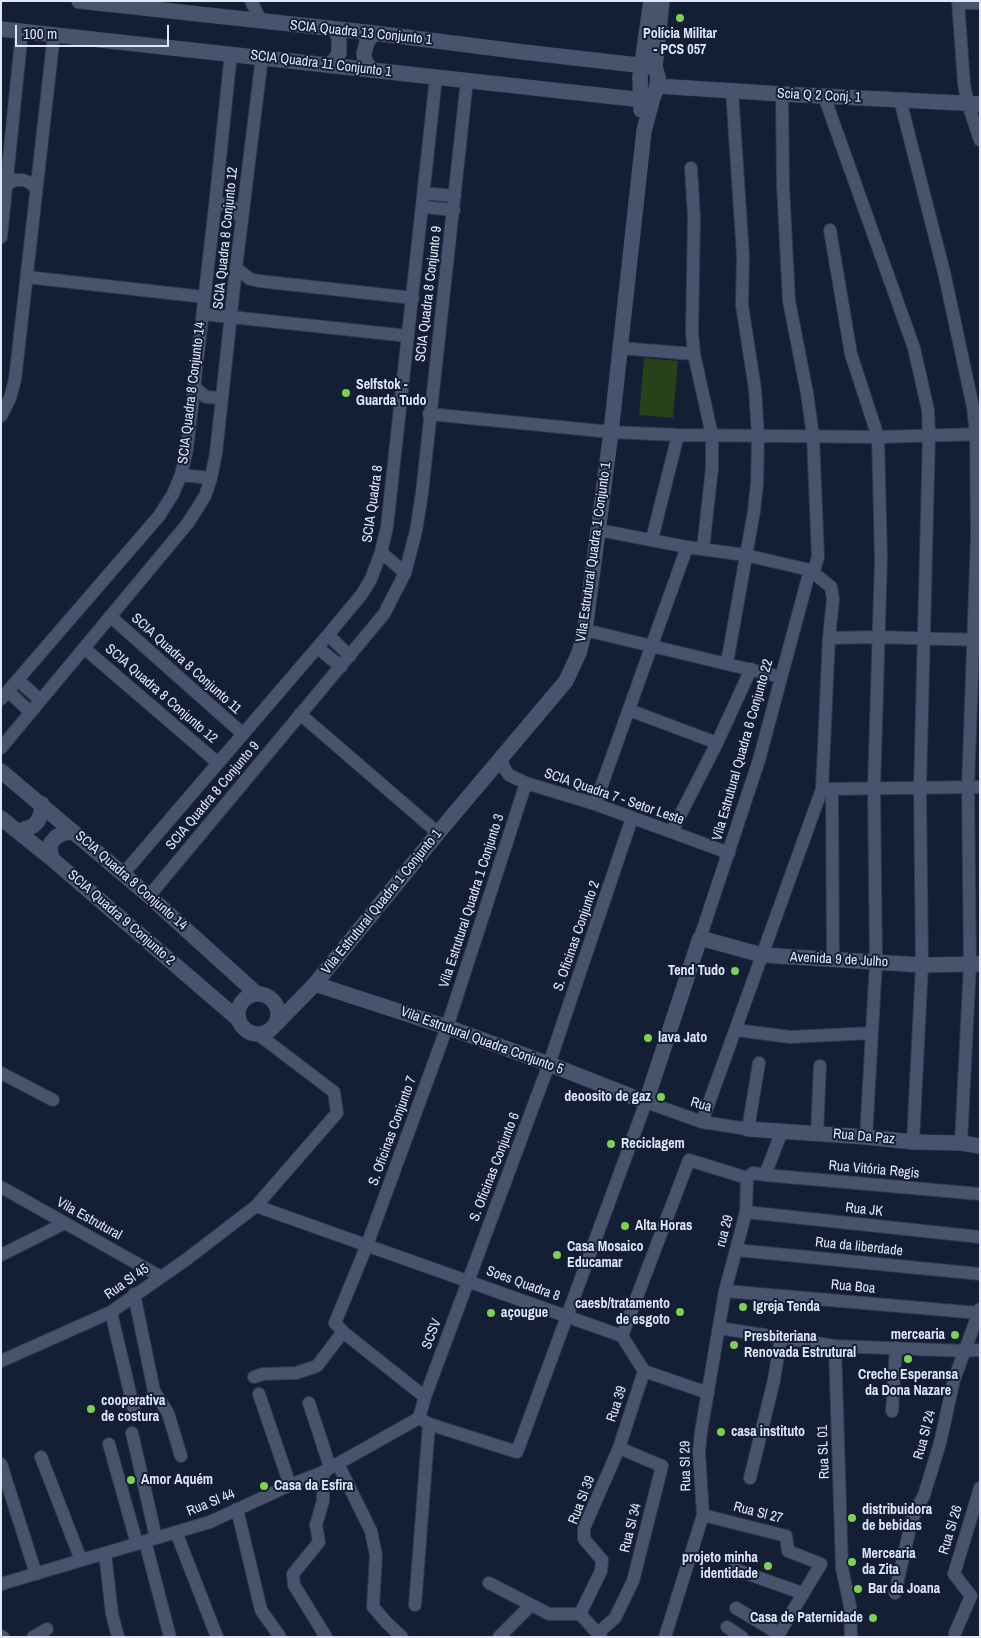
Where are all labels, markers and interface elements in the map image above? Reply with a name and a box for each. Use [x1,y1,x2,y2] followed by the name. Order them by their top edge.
[674,12,686,24] marker: Polícia Militar - PCS 057
[18,15,171,47] scale bar
[289,17,433,49] street label: SCIA Quadra 13 Conjunto 1
[23,23,57,44] text: 100 m
[643,26,717,58] place label: Polícia Militar - PCS 057
[249,47,393,81] street label: SCIA Quadra 11 Conjunto 1
[776,85,862,107] street label: Scia Q 2 Conj. 1
[210,166,242,310] street label: SCIA Quadra 8 Conjunto 12
[412,225,446,363] street label: SCIA Quadra 8 Conjunto 9
[175,321,209,465] street label: SCIA Quadra 8 Conjunto 14
[356,377,427,410] place label: Selfstok - Guarda Tudo
[340,387,352,399] marker: Selfstok - Guarda Tudo
[573,461,615,643] street label: Vila Estrutural Quadra 1 Conjunto 1
[359,464,387,544] street label: SCIA Quadra 8
[128,610,244,718] street label: SCIA Quadra 8 Conjunto 11
[102,641,220,747] street label: SCIA Quadra 8 Conjunto 12
[709,657,777,843] street label: Vila Estrutural Quadra 6 Conjunto 22
[163,738,263,854] street label: SCIA Quadra 8 Conjunto 9
[542,765,686,829] street label: SCIA Quadra 7 - Setor Leste
[436,812,508,990] street label: Vila Estrutural Quadra 1 Conjunto 3
[318,826,446,978] street label: Vila Estrutural Quadra 1 Conjunto 1
[72,828,190,934] street label: SCIA Quadra 8 Conjunto 14
[64,867,178,969] street label: SCIA Quadra 9 Conjunto 2
[550,879,604,993] street label: S. Oficinas Conjunto 2
[790,949,888,971] street label: Avenida 9 de Julho
[668,963,725,979] place label: Tend Tudo
[729,965,741,977] marker: Tend Tudo
[398,1004,566,1078] street label: Vila Estrutural Quadra Conjunto 5
[658,1030,707,1046] place label: lava Jato
[642,1032,654,1044] marker: lava Jato
[365,1074,421,1188] street label: S. Oficinas Conjunto 7
[564,1089,651,1105] place label: deoosito de gaz
[655,1091,667,1103] marker: deoosito de gaz
[689,1094,713,1116] street label: Rua
[466,1110,524,1224] street label: S. Oficinas Conjunto 6
[832,1126,896,1148] street label: Rua Da Paz
[621,1136,685,1152] place label: Reciclagem
[605,1138,617,1150] marker: Reciclagem
[828,1158,920,1182] street label: Rua Vitória Regis
[53,1194,125,1244] street label: Vila Estrutural
[844,1200,884,1220] street label: Rua JK
[713,1213,737,1249] street label: rua 29
[635,1218,692,1234] place label: Alta Horas
[619,1220,631,1232] marker: Alta Horas
[814,1234,904,1260] street label: Rua da liberdade
[567,1239,644,1272] place label: Casa Mosaico Educamar
[551,1249,563,1261] marker: Casa Mosaico Educamar
[102,1261,152,1303] street label: Rua Sl 45
[484,1263,562,1305] street label: Soes Quadra 8
[830,1277,876,1297] street label: Rua Boa
[575,1296,670,1328] place label: caesb/tratamento de esgoto
[753,1299,820,1315] place label: Igreja Tenda
[737,1301,749,1313] marker: Igreja Tenda
[501,1305,548,1321] place label: açougue
[674,1306,686,1318] marker: caesb/tratamento de esgoto
[485,1307,497,1319] marker: açougue
[419,1316,445,1352] street label: SCSV
[891,1327,945,1343] place label: mercearia
[744,1329,856,1361] place label: Presbiteriana Renovada Estrutural
[949,1329,961,1341] marker: mercearia
[728,1339,740,1351] marker: Presbiteriana Renovada Estrutural
[902,1353,914,1365] marker: Creche Esperansa da Dona Nazare
[858,1367,958,1400] place label: Creche Esperansa da Dona Nazare
[603,1384,631,1424] street label: Rua 39
[101,1393,165,1425] place label: cooperativa de costura
[85,1403,97,1415] marker: cooperativa de costura
[910,1408,940,1462] street label: Rua Sl 24
[731,1424,805,1440] place label: casa instituto
[815,1425,833,1479] street label: Rua SL 01
[715,1426,727,1438] marker: casa instituto
[677,1441,695,1491] street label: Rua Sl 29
[141,1472,213,1488] place label: Amor Aquém
[565,1473,599,1527] street label: Rua Sl 39
[125,1474,137,1486] marker: Amor Aquém
[274,1478,353,1494] place label: Casa da Esfira
[258,1480,270,1492] marker: Casa da Esfira
[184,1486,238,1520] street label: Rua Sl 44
[732,1499,784,1527] street label: Rua Sl 27
[617,1502,645,1554] street label: Rua Sl 34
[862,1502,932,1534] place label: distribuidora de bebidas
[936,1503,966,1557] street label: Rua Sl 26
[846,1512,858,1524] marker: distribuidora de bebidas
[862,1546,916,1578] place label: Mercearia da Zita
[682,1550,758,1582] place label: projeto minha identidade
[846,1556,858,1568] marker: Mercearia da Zita
[762,1560,774,1572] marker: projeto minha identidade
[868,1581,940,1597] place label: Bar da Joana
[852,1583,864,1595] marker: Bar da Joana
[750,1610,863,1626] place label: Casa de Paternidade
[867,1612,879,1624] marker: Casa de Paternidade

